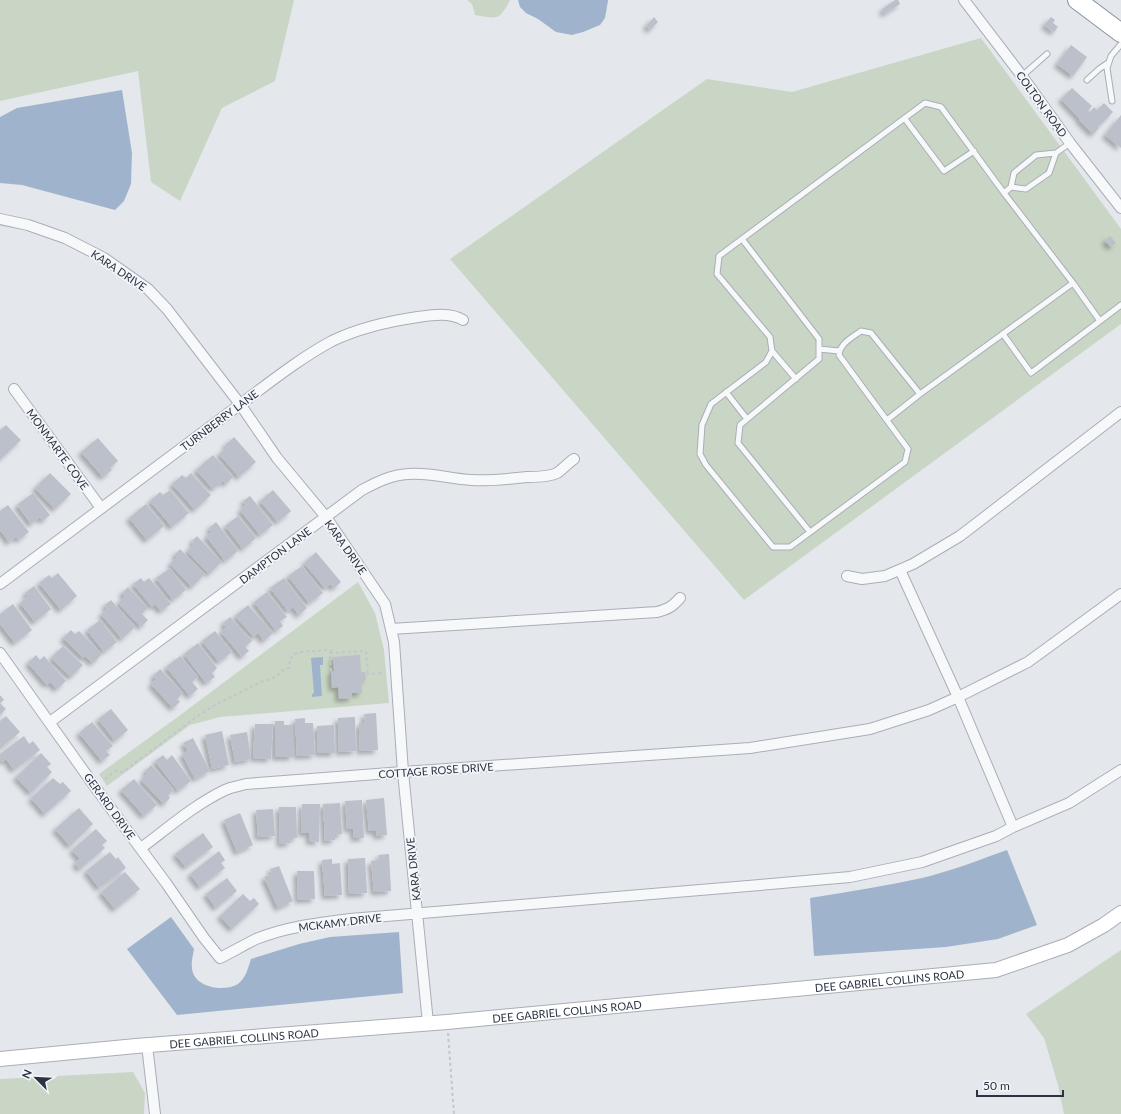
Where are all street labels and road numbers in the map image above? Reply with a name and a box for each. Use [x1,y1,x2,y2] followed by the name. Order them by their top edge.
[1014,69,1070,139] street label: COLTON ROAD
[89,247,149,293] street label: KARA DRIVE
[178,387,260,453] street label: TURNBERRY LANE
[24,406,92,492] street label: MONMARTE COVE
[322,517,370,577] street label: KARA DRIVE
[237,524,313,586] street label: DAMPTON LANE
[378,759,494,781] street label: COTTAGE ROSE DRIVE
[82,770,138,842] street label: GERARD DRIVE
[403,837,423,901] street label: KARA DRIVE
[298,910,382,934] street label: MCKAMY DRIVE
[814,967,965,994] street label: DEE GABRIEL COLLINS ROAD
[492,997,642,1024] street label: DEE GABRIEL COLLINS ROAD
[169,1025,319,1050] street label: DEE GABRIEL COLLINS ROAD

